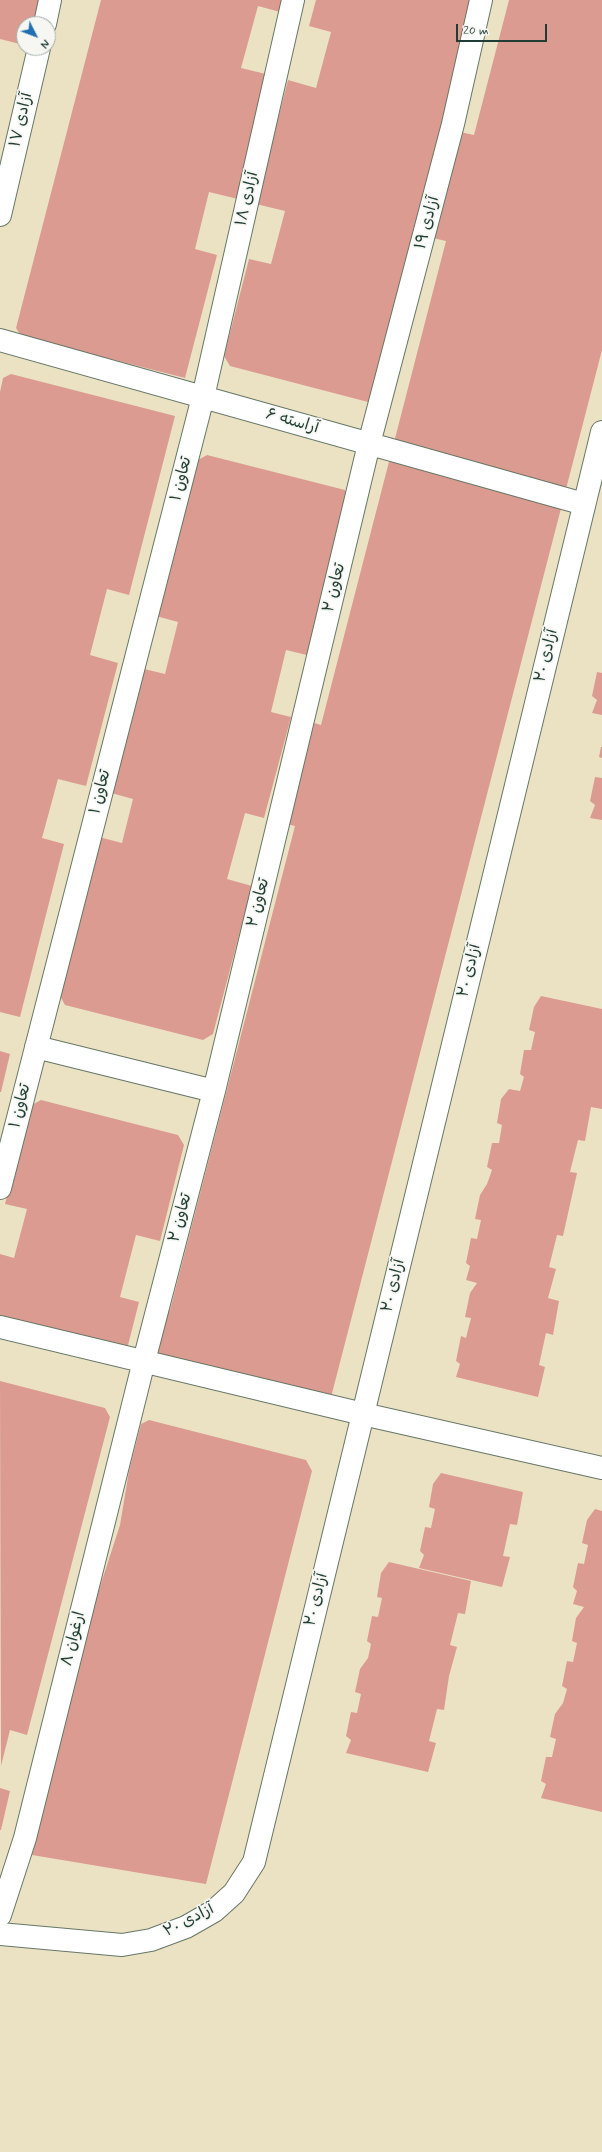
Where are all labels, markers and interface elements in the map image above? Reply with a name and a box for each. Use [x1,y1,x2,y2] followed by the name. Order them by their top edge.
[16,16,56,56] north arrow
[458,16,549,42] scale bar
[463,23,489,39] text: 20 m
[37,36,52,51] text: N
[6,91,38,149] street label: آزادی ۱۷
[232,170,264,228] street label: آزادی ۱۸
[412,194,444,252] street label: آزادی ۱۹
[263,405,321,439] street label: آراسته ۶
[167,455,197,503] street label: تعاون ۱
[320,561,350,615] street label: تعاون ۲
[531,627,563,685] street label: آزادی ۲۰
[86,768,116,816] street label: تعاون ۱
[244,876,274,930] street label: تعاون ۲
[454,942,486,1000] street label: آزادی ۲۰
[6,1082,36,1130] street label: تعاون ۱
[165,1191,197,1245] street label: تعاون ۲
[378,1257,410,1315] street label: آزادی ۲۰
[301,1571,333,1629] street label: آزادی ۲۰
[58,1610,90,1668] street label: ارغوان ۸
[160,1900,218,1942] street label: آزادی ۲۰

